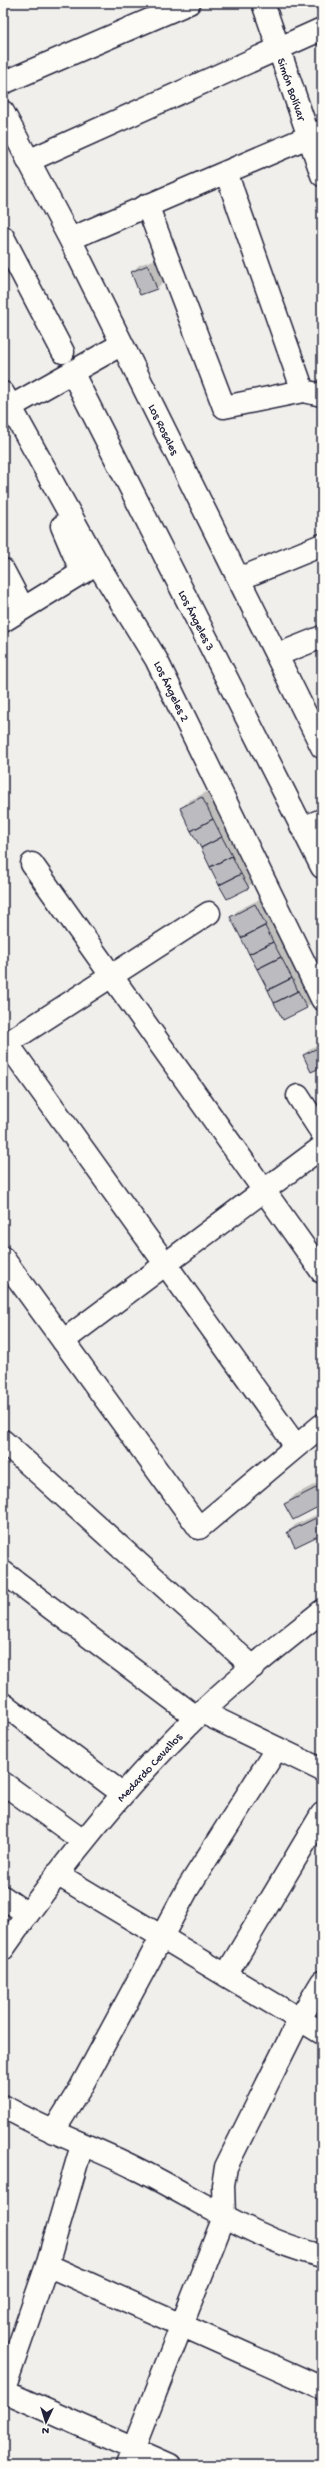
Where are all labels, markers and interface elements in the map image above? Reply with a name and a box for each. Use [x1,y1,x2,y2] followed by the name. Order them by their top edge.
[273,57,308,124] street label: Simón Bolívar
[144,402,181,458] street label: Los Rosales
[174,588,216,653] street label: Los Ángeles 3
[150,659,191,725] street label: Los Ángeles 2
[115,1731,186,1806] street label: Medardo Cevallos
[26,2402,66,2442] north arrow
[41,2424,49,2436] text: N

